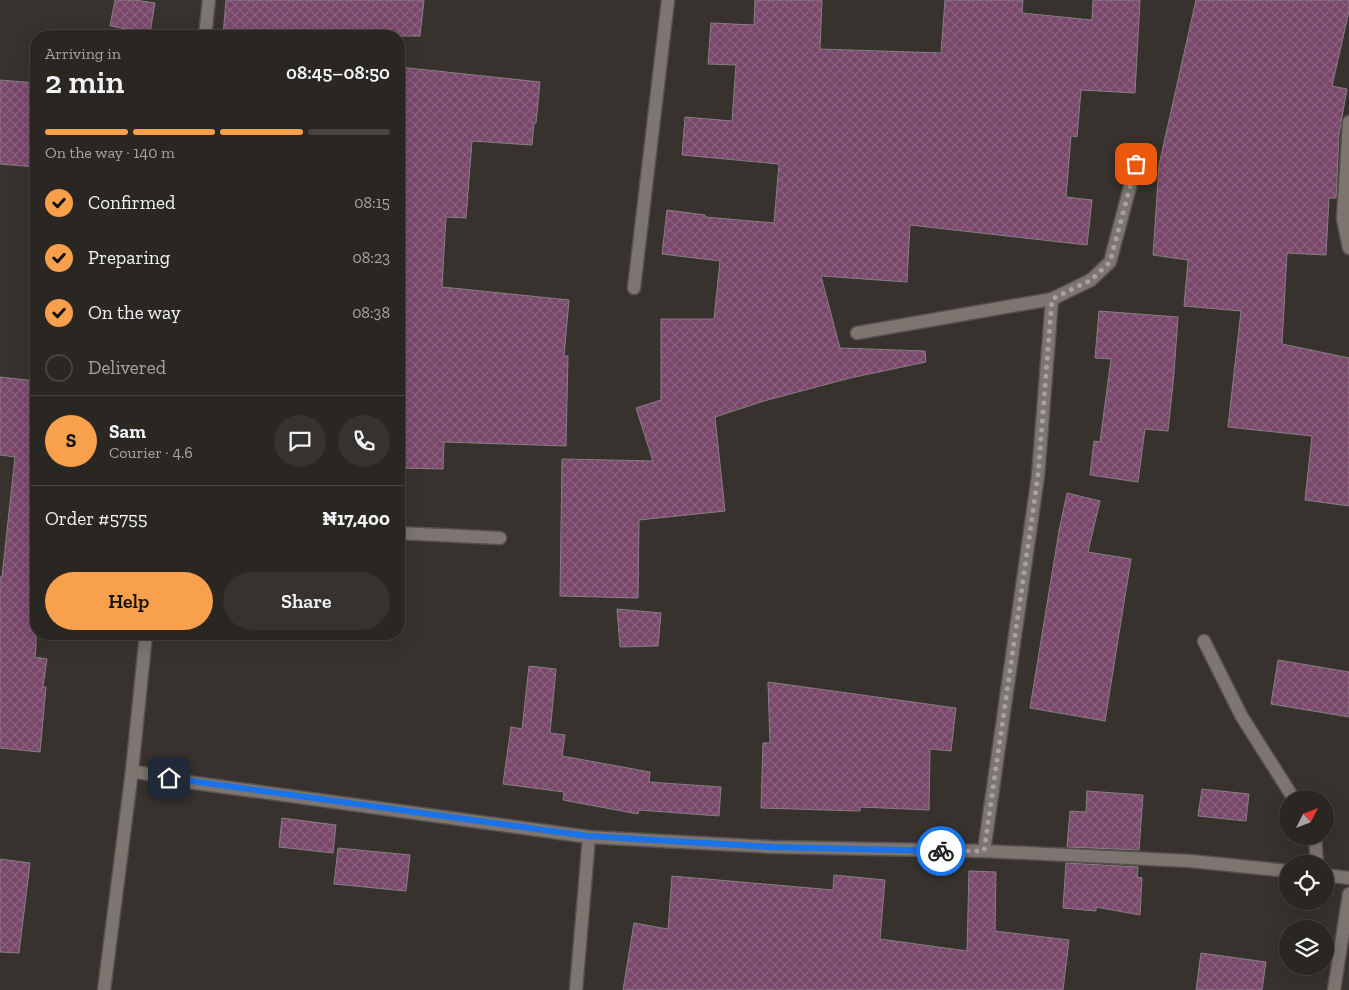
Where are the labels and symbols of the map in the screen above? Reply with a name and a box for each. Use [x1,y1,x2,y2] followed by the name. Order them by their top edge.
[1115,143,1157,185] pin
[148,757,190,799] pin
[1279,790,1334,845] north arrow
[916,826,966,876] courier

